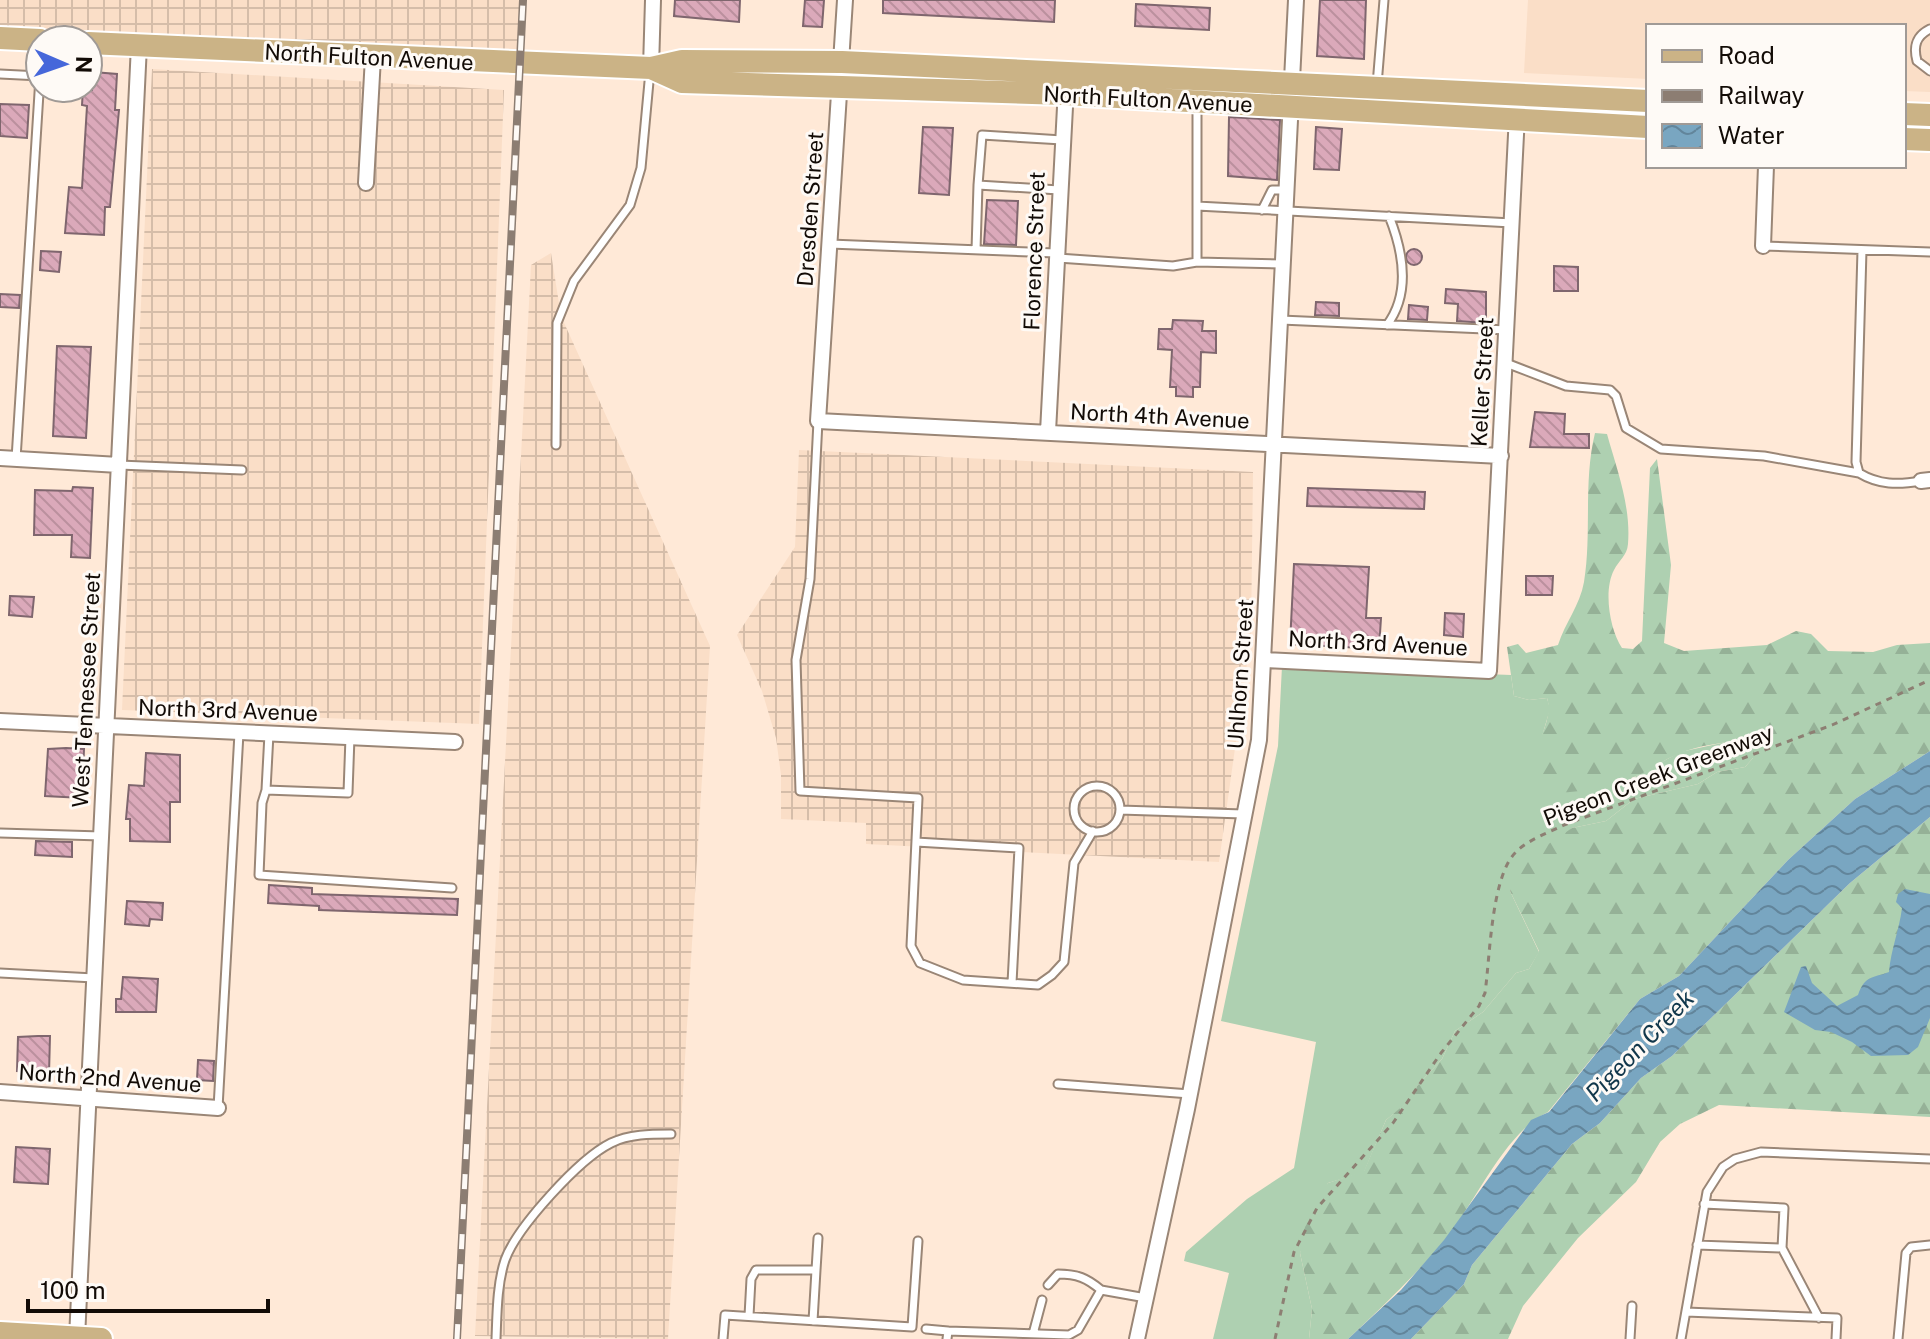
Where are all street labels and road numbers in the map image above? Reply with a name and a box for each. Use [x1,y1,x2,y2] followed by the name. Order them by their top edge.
[264,39,474,75] street label: North Fulton Avenue
[1043,81,1253,117] street label: North Fulton Avenue
[792,131,828,287] street label: Dresden Street
[1018,171,1050,331] street label: Florence Street
[1466,316,1498,448] street label: Keller Street
[1070,398,1250,434] street label: North 4th Avenue
[67,572,105,808] street label: West Tennessee Street
[1222,598,1258,750] street label: Uhlhorn Street
[1287,625,1469,661] street label: North 3rd Avenue
[138,694,318,726] street label: North 3rd Avenue
[1539,719,1777,831] street label: Pigeon Creek Greenway
[18,1059,202,1097] street label: North 2nd Avenue

